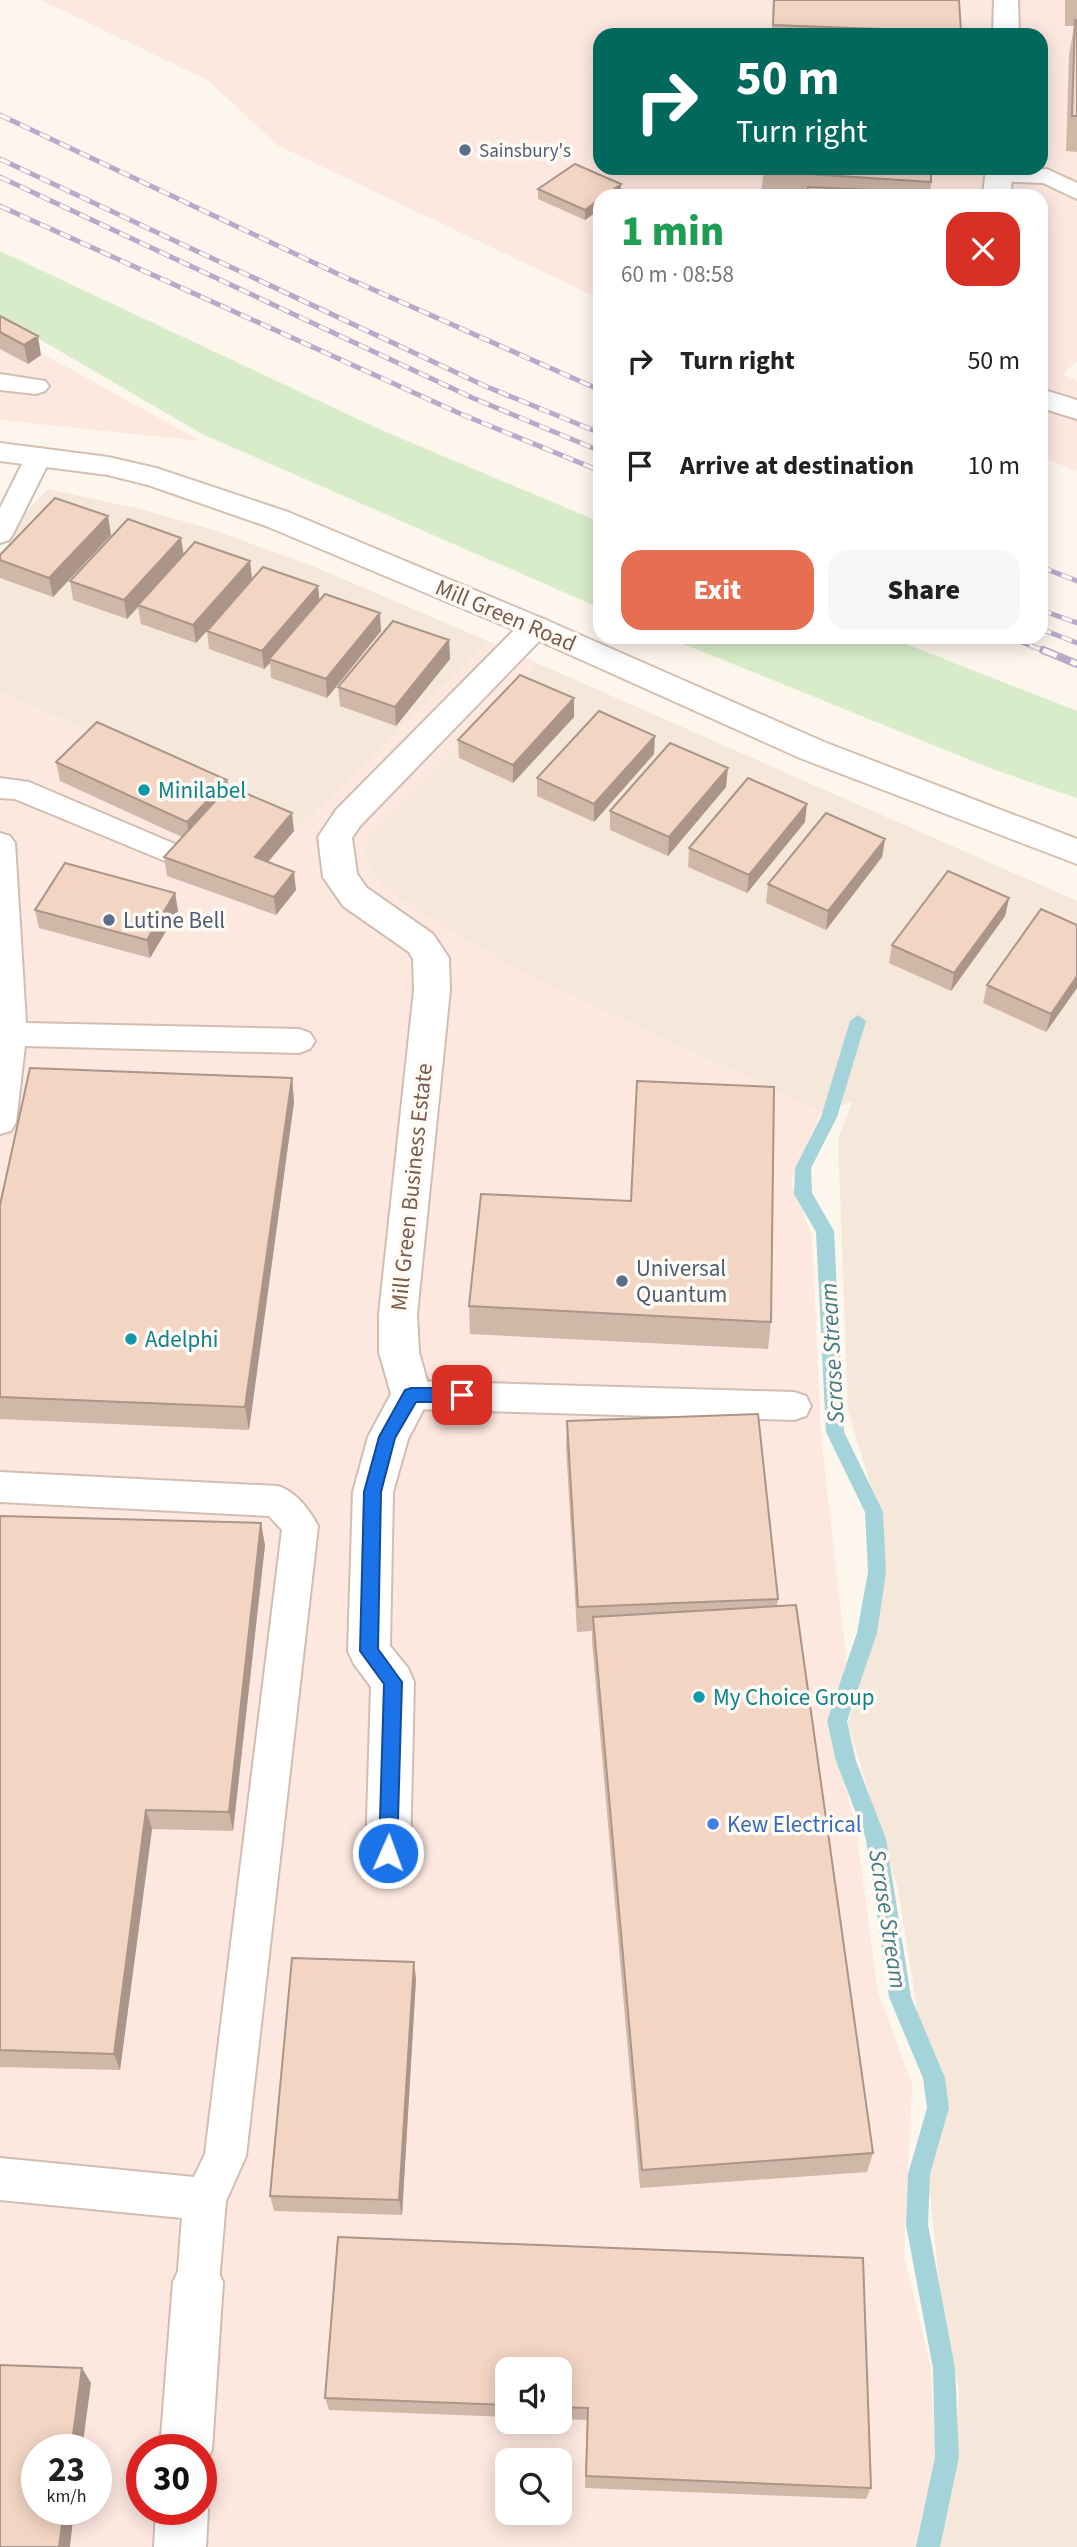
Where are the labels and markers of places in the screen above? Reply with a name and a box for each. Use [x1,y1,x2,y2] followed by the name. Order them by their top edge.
[479,138,571,165] place label: Sainsbury's
[457,142,473,158] marker: Sainsbury's
[158,774,246,807] place label: Minilabel
[136,782,152,798] marker: Minilabel
[123,904,225,937] place label: Lutine Bell
[101,912,117,928] marker: Lutine Bell
[636,1252,727,1311] place label: Universal Quantum
[614,1273,630,1289] marker: Universal Quantum
[145,1323,218,1356] place label: Adelphi
[123,1331,139,1347] marker: Adelphi
[432,1365,492,1425] pin
[713,1681,875,1714] place label: My Choice Group
[691,1689,707,1705] marker: My Choice Group
[727,1808,862,1841] place label: Kew Electrical
[705,1816,721,1832] marker: Kew Electrical

